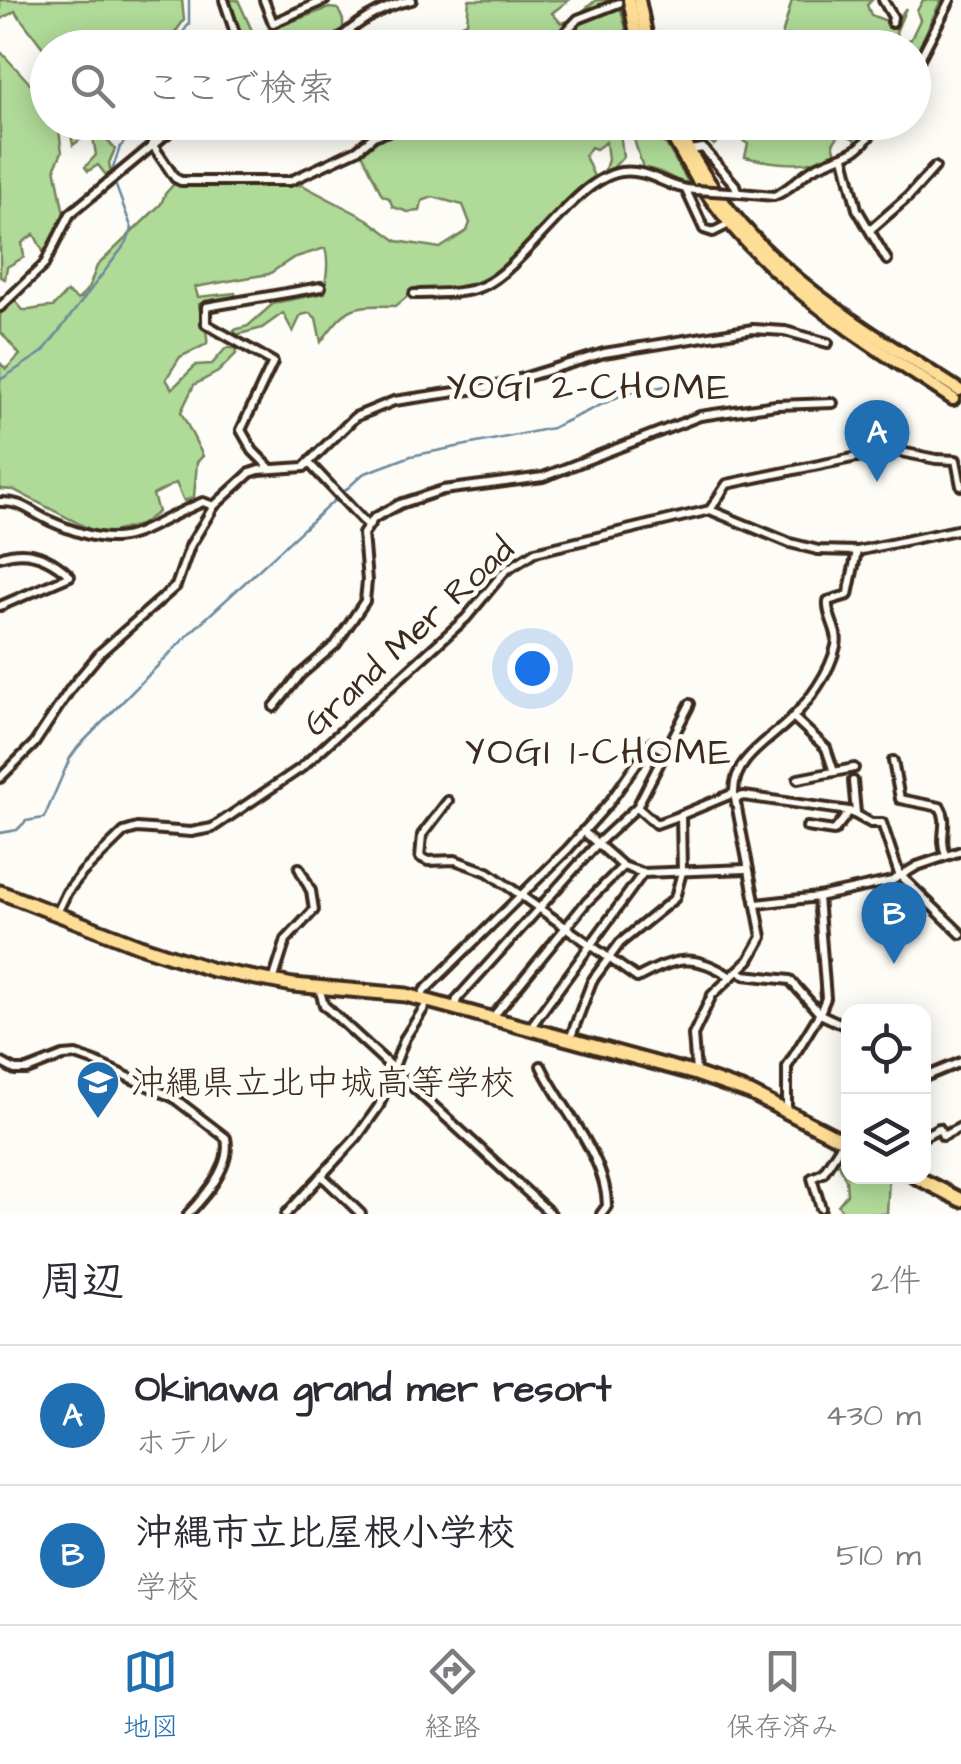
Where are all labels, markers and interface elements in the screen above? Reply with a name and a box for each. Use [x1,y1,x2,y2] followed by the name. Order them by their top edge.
[30,30,931,140] search box
[65,58,120,113] icon: search
[145,63,335,115] text: ここで検索
[446,362,732,414] district label: YOGI 2-CHOME
[844,400,910,482] pin: A
[293,526,525,748] street label: Grand Mer Road
[507,643,558,694] your location
[465,727,733,779] district label: YOGI 1-CHOME
[862,882,926,964] pin: B
[841,1004,931,1184] map controls
[841,1004,931,1094] button: locate
[75,1059,121,1120] school or university icon: 沖縄県立北中城高等学校
[130,1059,515,1108] place label: 沖縄県立北中城高等学校
[841,1094,931,1184] button: layers
[40,1254,124,1312] text: 周辺
[871,1259,921,1304] text: 2件
[135,1364,611,1416] text: Okinawa grand mer resort
[62,1393,83,1438] text: A
[825,1393,921,1438] text: 430 m
[135,1421,230,1466] text: ホテル
[135,1508,515,1560] text: 沖縄市立比屋根小学校
[61,1533,84,1578] text: B
[836,1533,921,1578] text: 510 m
[135,1565,199,1610] text: 学校
[123,1644,179,1747] tab: 地図
[424,1644,480,1747] tab: 経路
[726,1644,838,1747] tab: 保存済み

